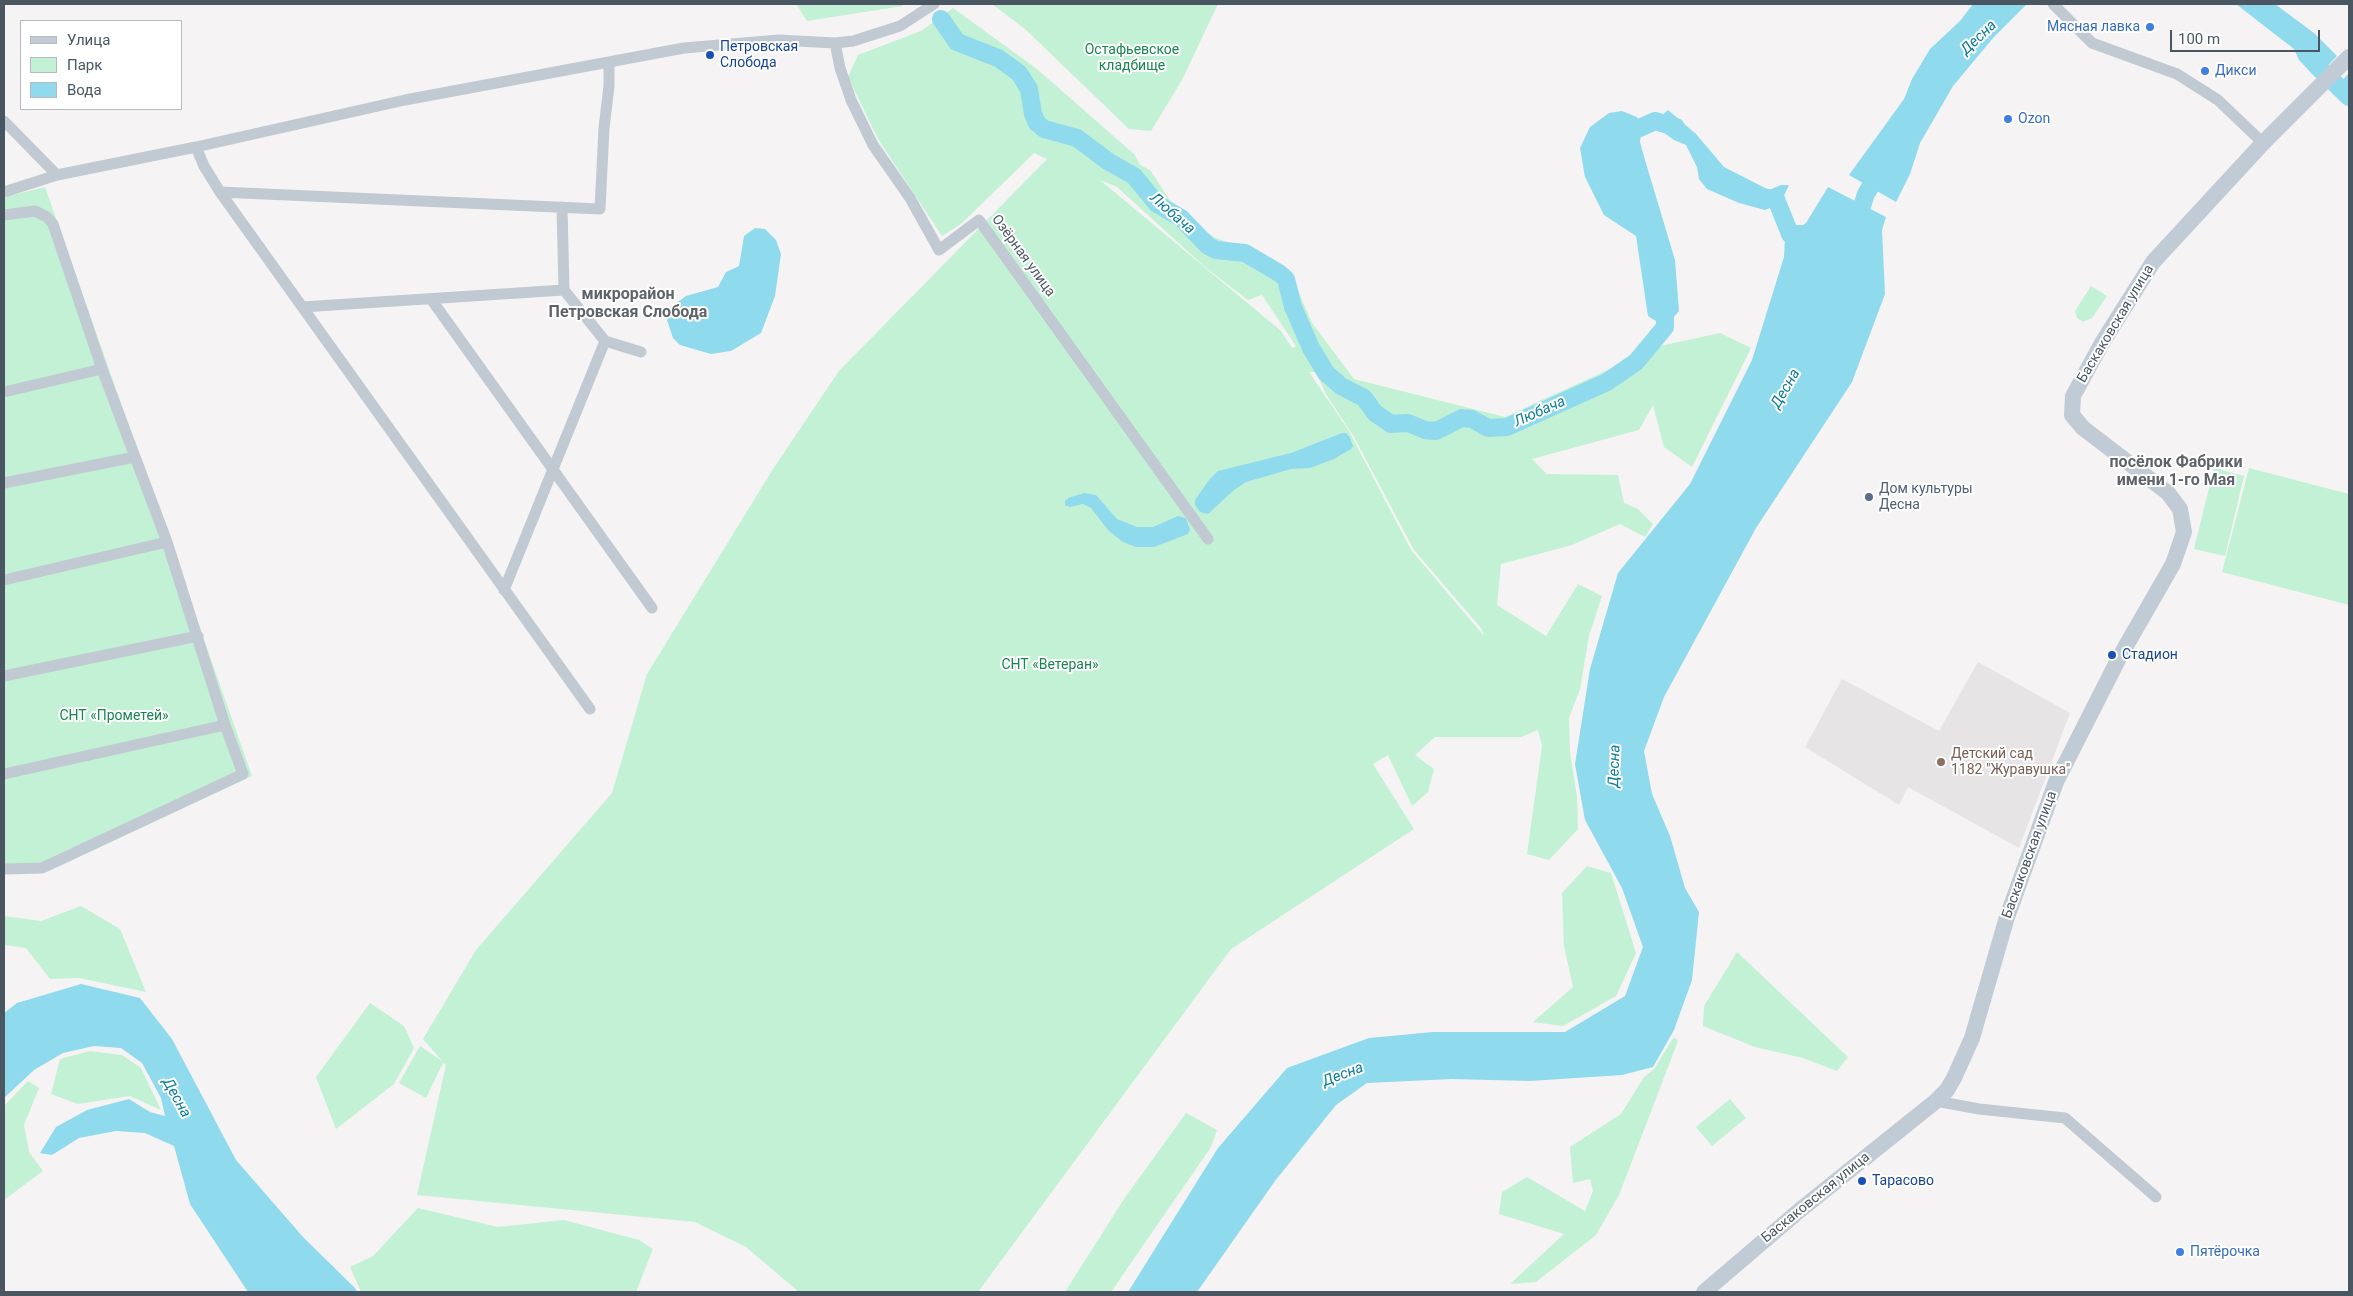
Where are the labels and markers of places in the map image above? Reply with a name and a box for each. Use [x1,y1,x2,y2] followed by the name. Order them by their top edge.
[2047,19,2140,35] place label: Мясная лавка
[2144,21,2156,33] marker: Мясная лавка
[720,39,798,72] place label: Петровская Слобода
[704,49,716,61] marker: Петровская Слобода
[2215,63,2256,79] place label: Дикси
[2199,65,2211,77] marker: Дикси
[2018,111,2050,127] place label: Ozon
[2002,113,2014,125] marker: Ozon
[1879,481,1973,514] place label: Дом культуры Десна
[1863,491,1875,503] marker: Дом культуры Десна
[2122,647,2178,663] place label: Стадион
[2106,649,2118,661] marker: Стадион
[1951,746,2070,779] place label: Детский сад 1182 "Журавушка"
[1935,756,1947,768] marker: Детский сад 1182 "Журавушка"
[1872,1173,1934,1189] place label: Тарасово
[1856,1175,1868,1187] marker: Тарасово
[2190,1244,2260,1260] place label: Пятёрочка
[2174,1246,2186,1258] marker: Пятёрочка

